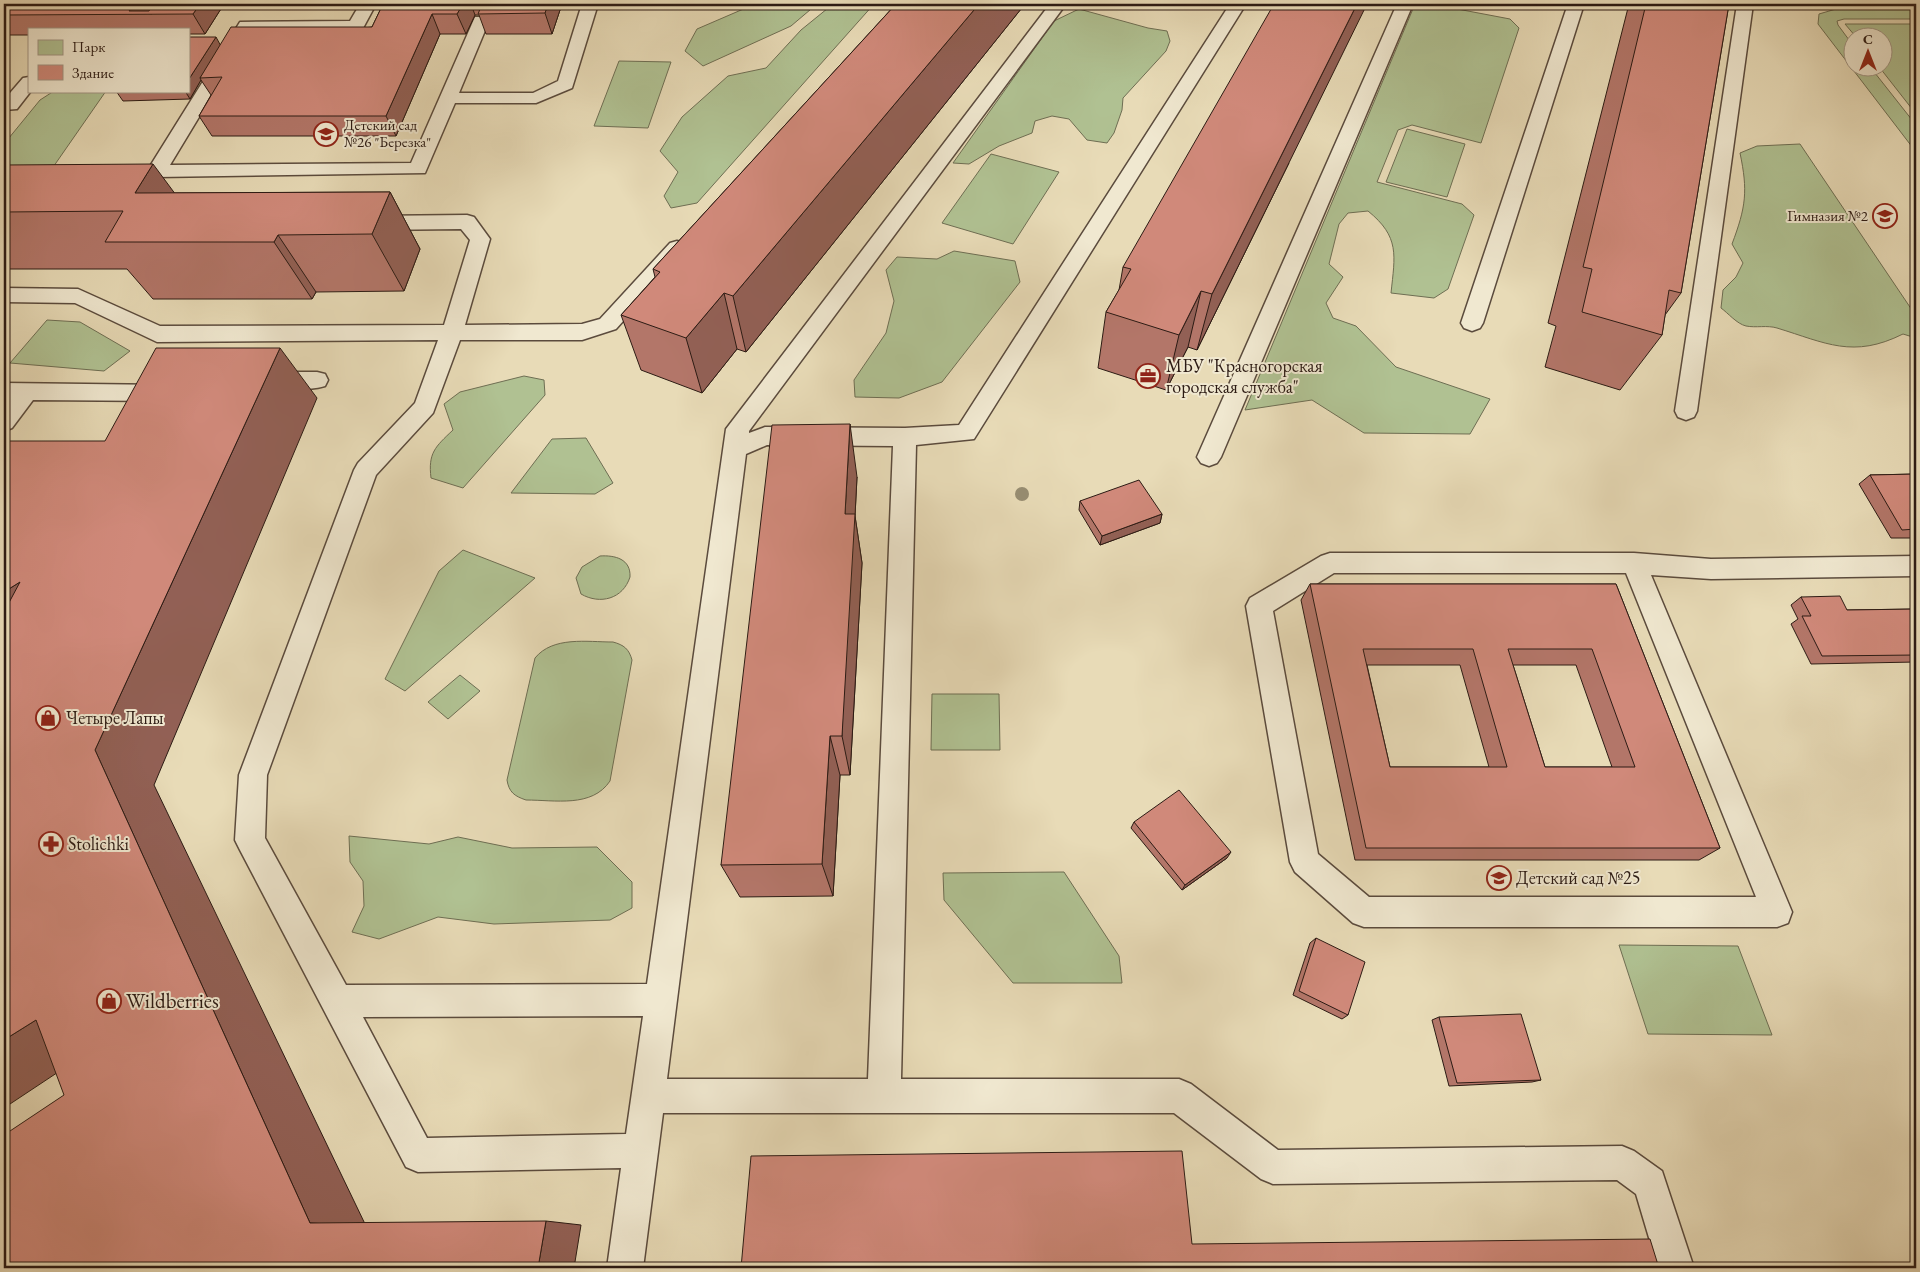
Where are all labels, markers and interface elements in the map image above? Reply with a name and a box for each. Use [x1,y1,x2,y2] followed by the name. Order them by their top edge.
[28,28,190,92] legend
[1842,28,1892,78] north arrow
[1863,30,1873,48] text: С
[72,37,105,56] text: Парк
[72,63,114,82] text: Здание
[344,115,431,151] place label: Детский сад №26 "Березка"
[313,121,339,147] school or university icon: Детский сад №26 "Березка"
[1872,203,1898,229] school or university icon: Гимназия №2
[1787,206,1869,225] place label: Гимназия №2
[1166,354,1322,398] place label: МБУ "Красногорская городская служба"
[1135,363,1161,389] office icon: МБУ "Красногорская городская служба"
[35,705,61,731] shop icon: Четыре Лапы
[66,706,164,729] place label: Четыре Лапы
[38,831,64,857] pharmacy icon: Stolichki
[68,832,129,855] place label: Stolichki
[1486,865,1512,891] school or university icon: Детский сад №25
[1516,866,1640,889] place label: Детский сад №25
[126,987,219,1014] place label: Wildberries
[96,988,122,1014] shop icon: Wildberries

